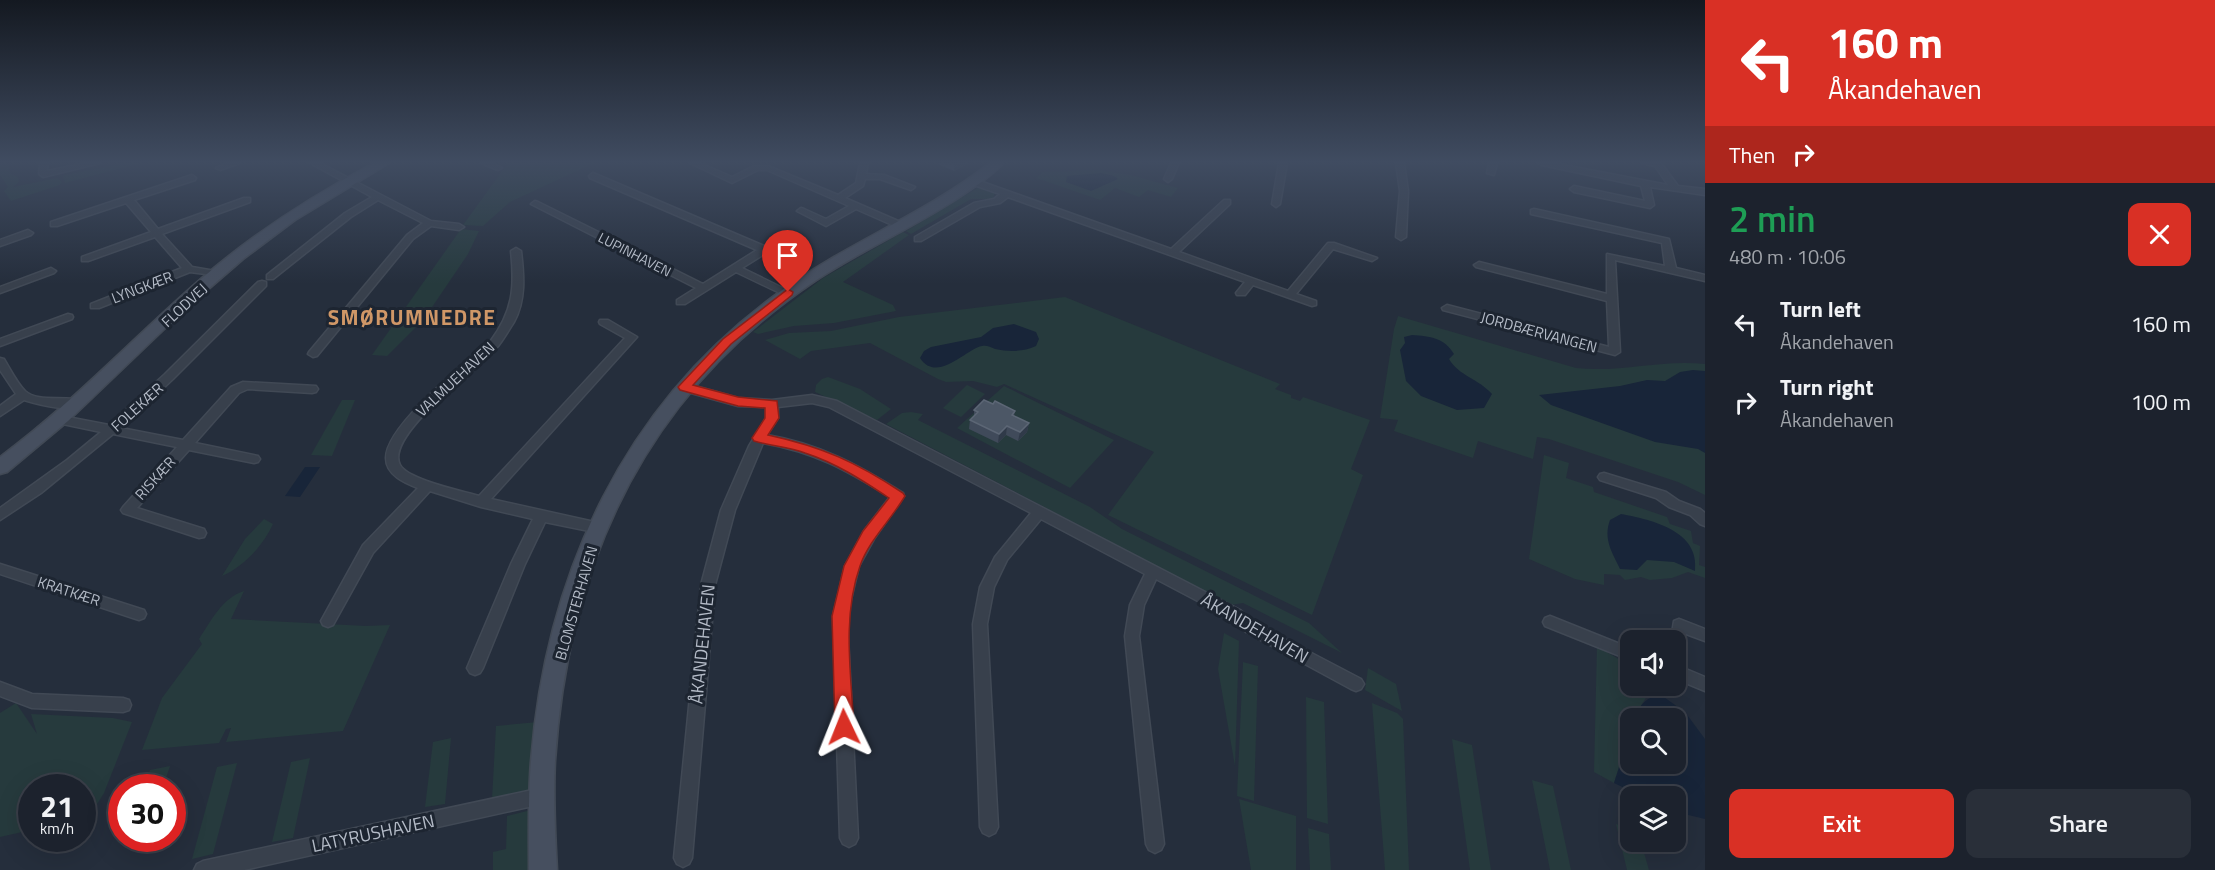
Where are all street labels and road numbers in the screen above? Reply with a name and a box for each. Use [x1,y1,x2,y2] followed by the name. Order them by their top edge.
[595,227,675,281] street label: LUPINHAVEN
[108,265,176,309] street label: LYNGKÆR
[156,278,212,332] street label: FLODVEJ
[1478,305,1600,359] street label: JORDBÆRVANGEN
[410,336,500,422] street label: VALMUEHAVEN
[106,377,168,437] street label: FOLEKÆR
[129,451,181,505] street label: RISKÆR
[549,543,603,663] street label: BLOMSTERHAVEN
[35,570,103,612] street label: KRATKÆR
[682,583,722,705] street label: ÅKANDEHAVEN
[1196,586,1314,670] street label: ÅKANDEHAVEN
[309,807,437,859] street label: LATYRUSHAVEN

